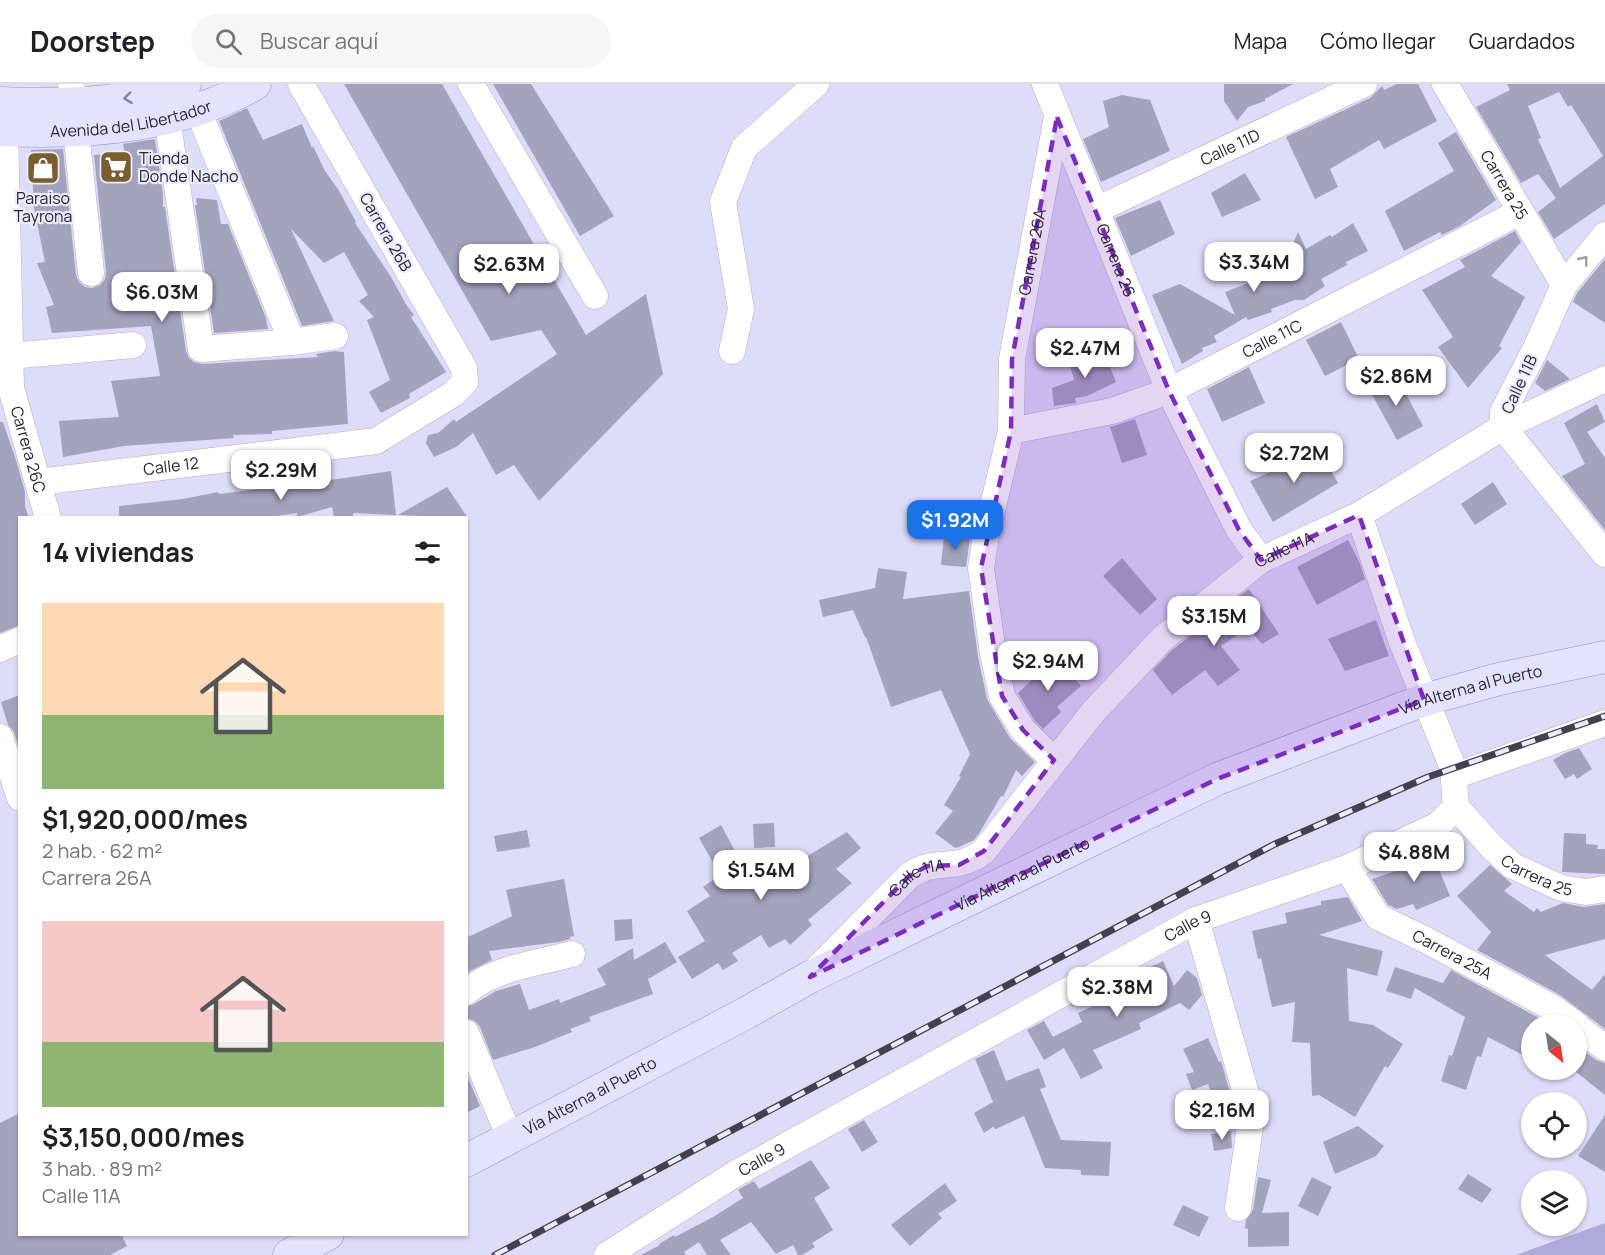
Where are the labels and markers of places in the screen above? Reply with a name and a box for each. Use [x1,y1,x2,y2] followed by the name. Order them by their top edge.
[139,147,238,187] place label: Tienda Donde Nacho
[98,149,134,185] supermarket icon: Tienda Donde Nacho
[25,150,61,186] shop icon: Paraiso Tayrona
[14,187,72,227] place label: Paraiso Tayrona
[1205,242,1303,293] pin: $3.34M
[460,244,558,295] pin: $2.63M
[113,272,211,323] pin: $6.03M
[1036,328,1134,379] pin: $2.47M
[1347,356,1445,407] pin: $2.86M
[1245,433,1343,484] pin: $2.72M
[232,450,330,501] pin: $2.29M
[906,500,1004,551] pin: $1.92M
[1165,596,1263,647] pin: $3.15M
[999,641,1097,692] pin: $2.94M
[1365,832,1463,883] pin: $4.88M
[712,850,810,901] pin: $1.54M
[1068,967,1166,1018] pin: $2.38M
[1173,1090,1271,1141] pin: $2.16M

